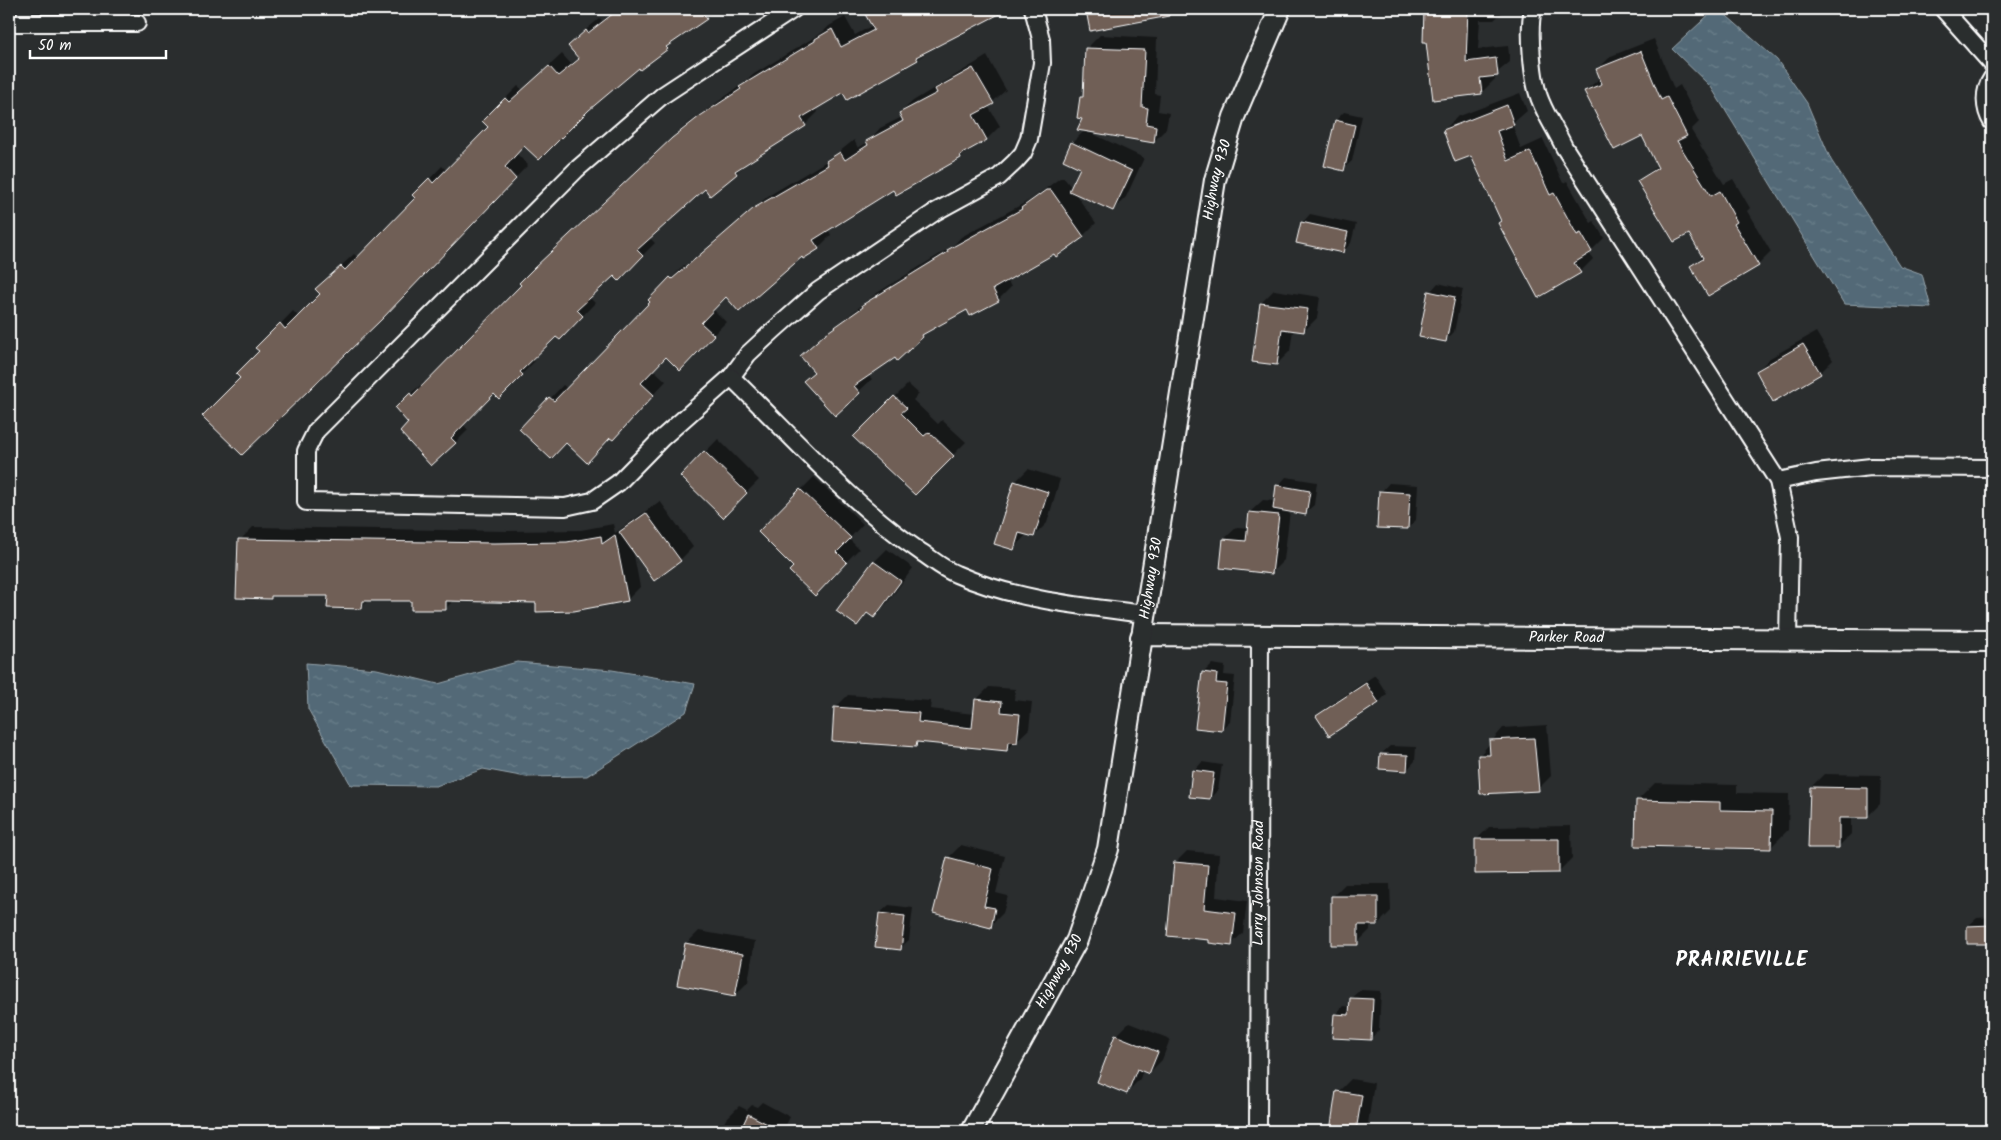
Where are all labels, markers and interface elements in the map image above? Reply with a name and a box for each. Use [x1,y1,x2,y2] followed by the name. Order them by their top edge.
[30,28,166,60] scale bar
[38,34,72,58] text: 50 m
[1197,136,1239,222] street label: Highway 930
[1133,535,1170,621] street label: Highway 930
[1529,626,1605,650] street label: Parker Road
[1247,820,1271,946] street label: Larry Johnson Road
[1029,931,1090,1013] street label: Highway 930
[1676,945,1808,977] district label: PRAIRIEVILLE

